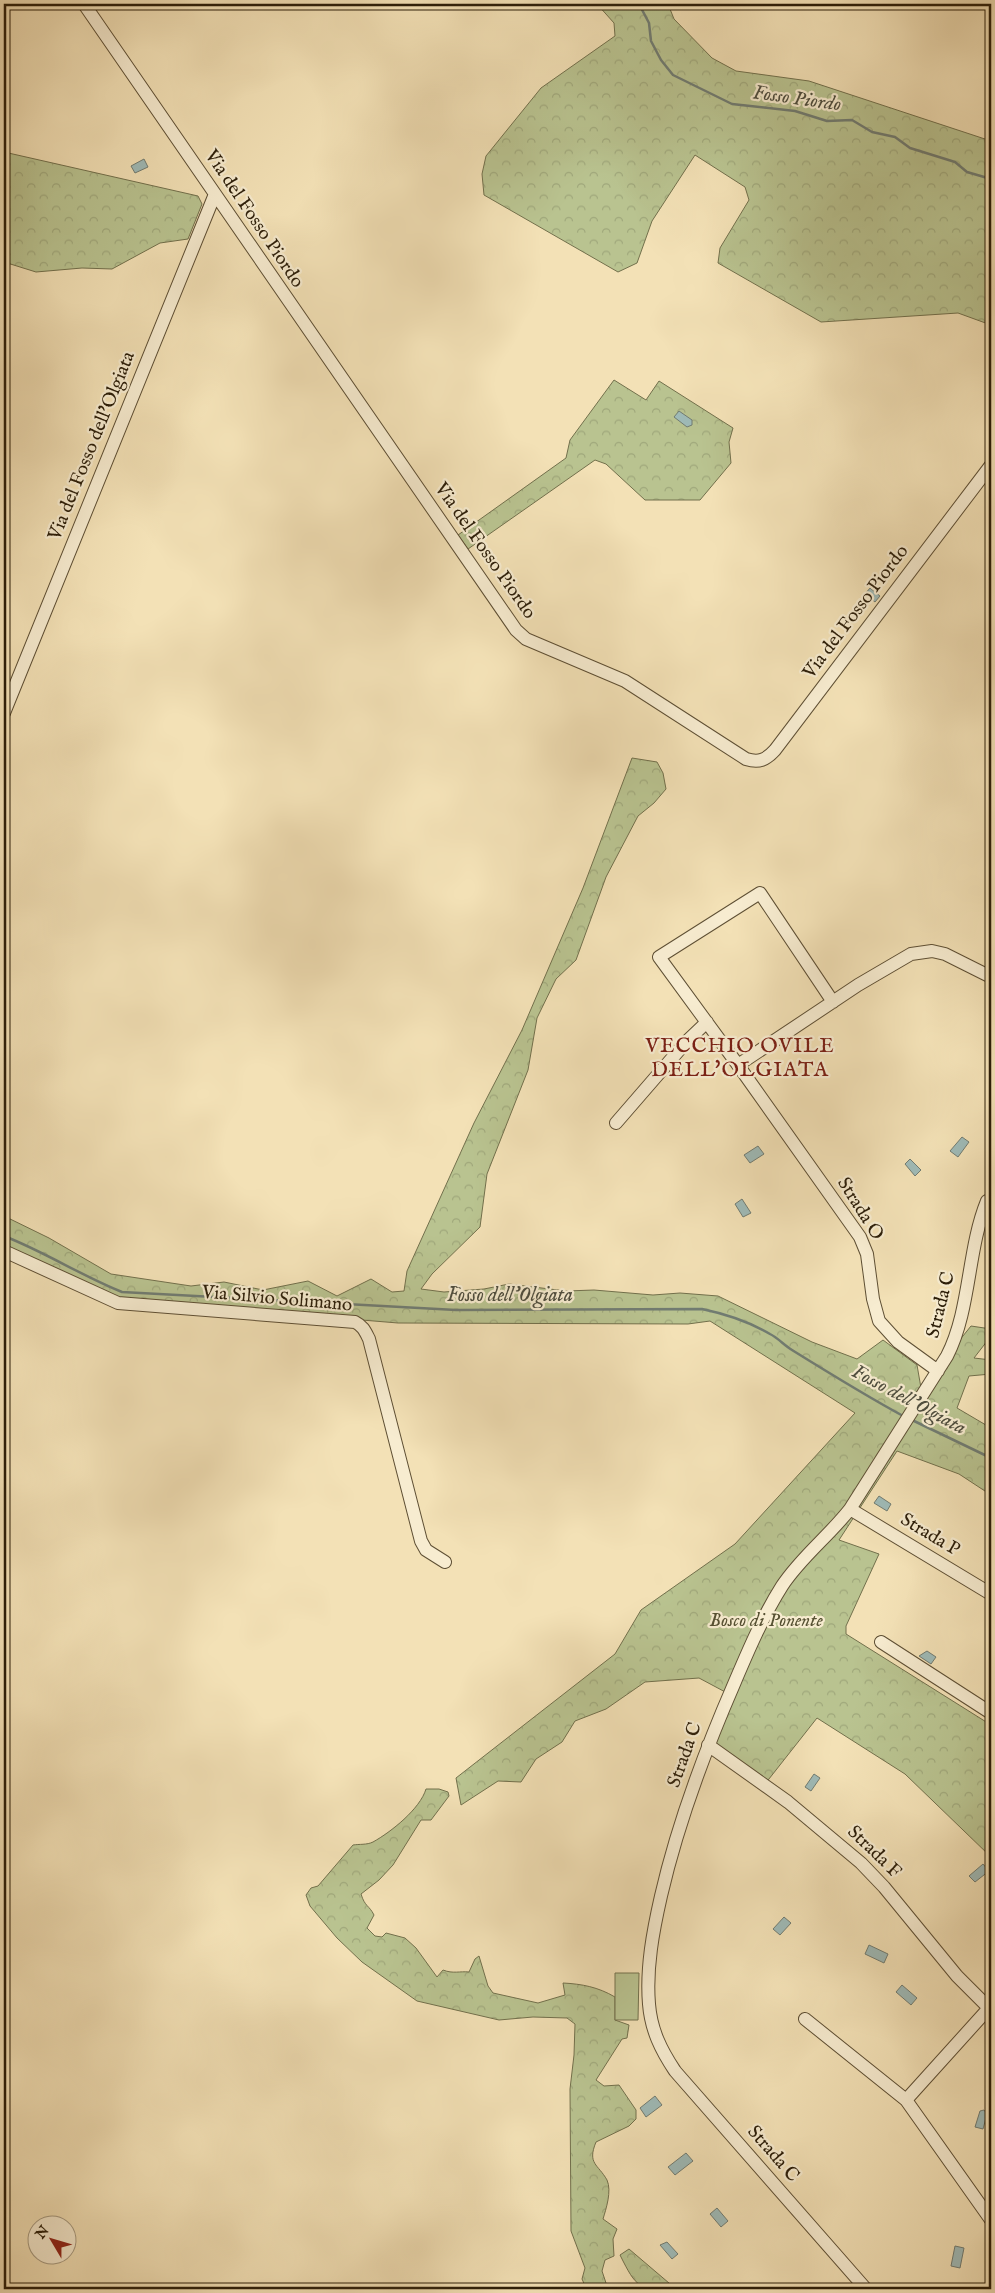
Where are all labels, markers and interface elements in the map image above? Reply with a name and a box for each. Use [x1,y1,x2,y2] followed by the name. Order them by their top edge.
[751,80,843,118] water label: Fosso Piordo
[198,145,309,293] street label: Via del Fosso Piordo
[43,347,141,545] street label: Via del Fosso dell'Olgiata
[428,477,541,624] street label: Via del Fosso Piordo
[797,540,914,684] street label: Via del Fosso Piordo
[644,1033,835,1084] district label: VECCHIO OVILE DELL'OLGIATA
[831,1173,889,1245] street label: Strada O
[921,1269,961,1341] street label: Strada C
[200,1280,353,1318] street label: Via Silvio Solimano
[447,1283,573,1309] water label: Fosso dell’Olgiata
[847,1359,971,1442] water label: Fosso dell’Olgiata
[896,1508,964,1562] street label: Strada P
[709,1609,823,1633] park label: Bosco di Ponente
[662,1719,708,1791] street label: Strada C
[842,1820,906,1884] street label: Strada F
[742,2121,804,2187] street label: Strada C
[28,2216,78,2266] north arrow
[31,2222,53,2244] text: N

